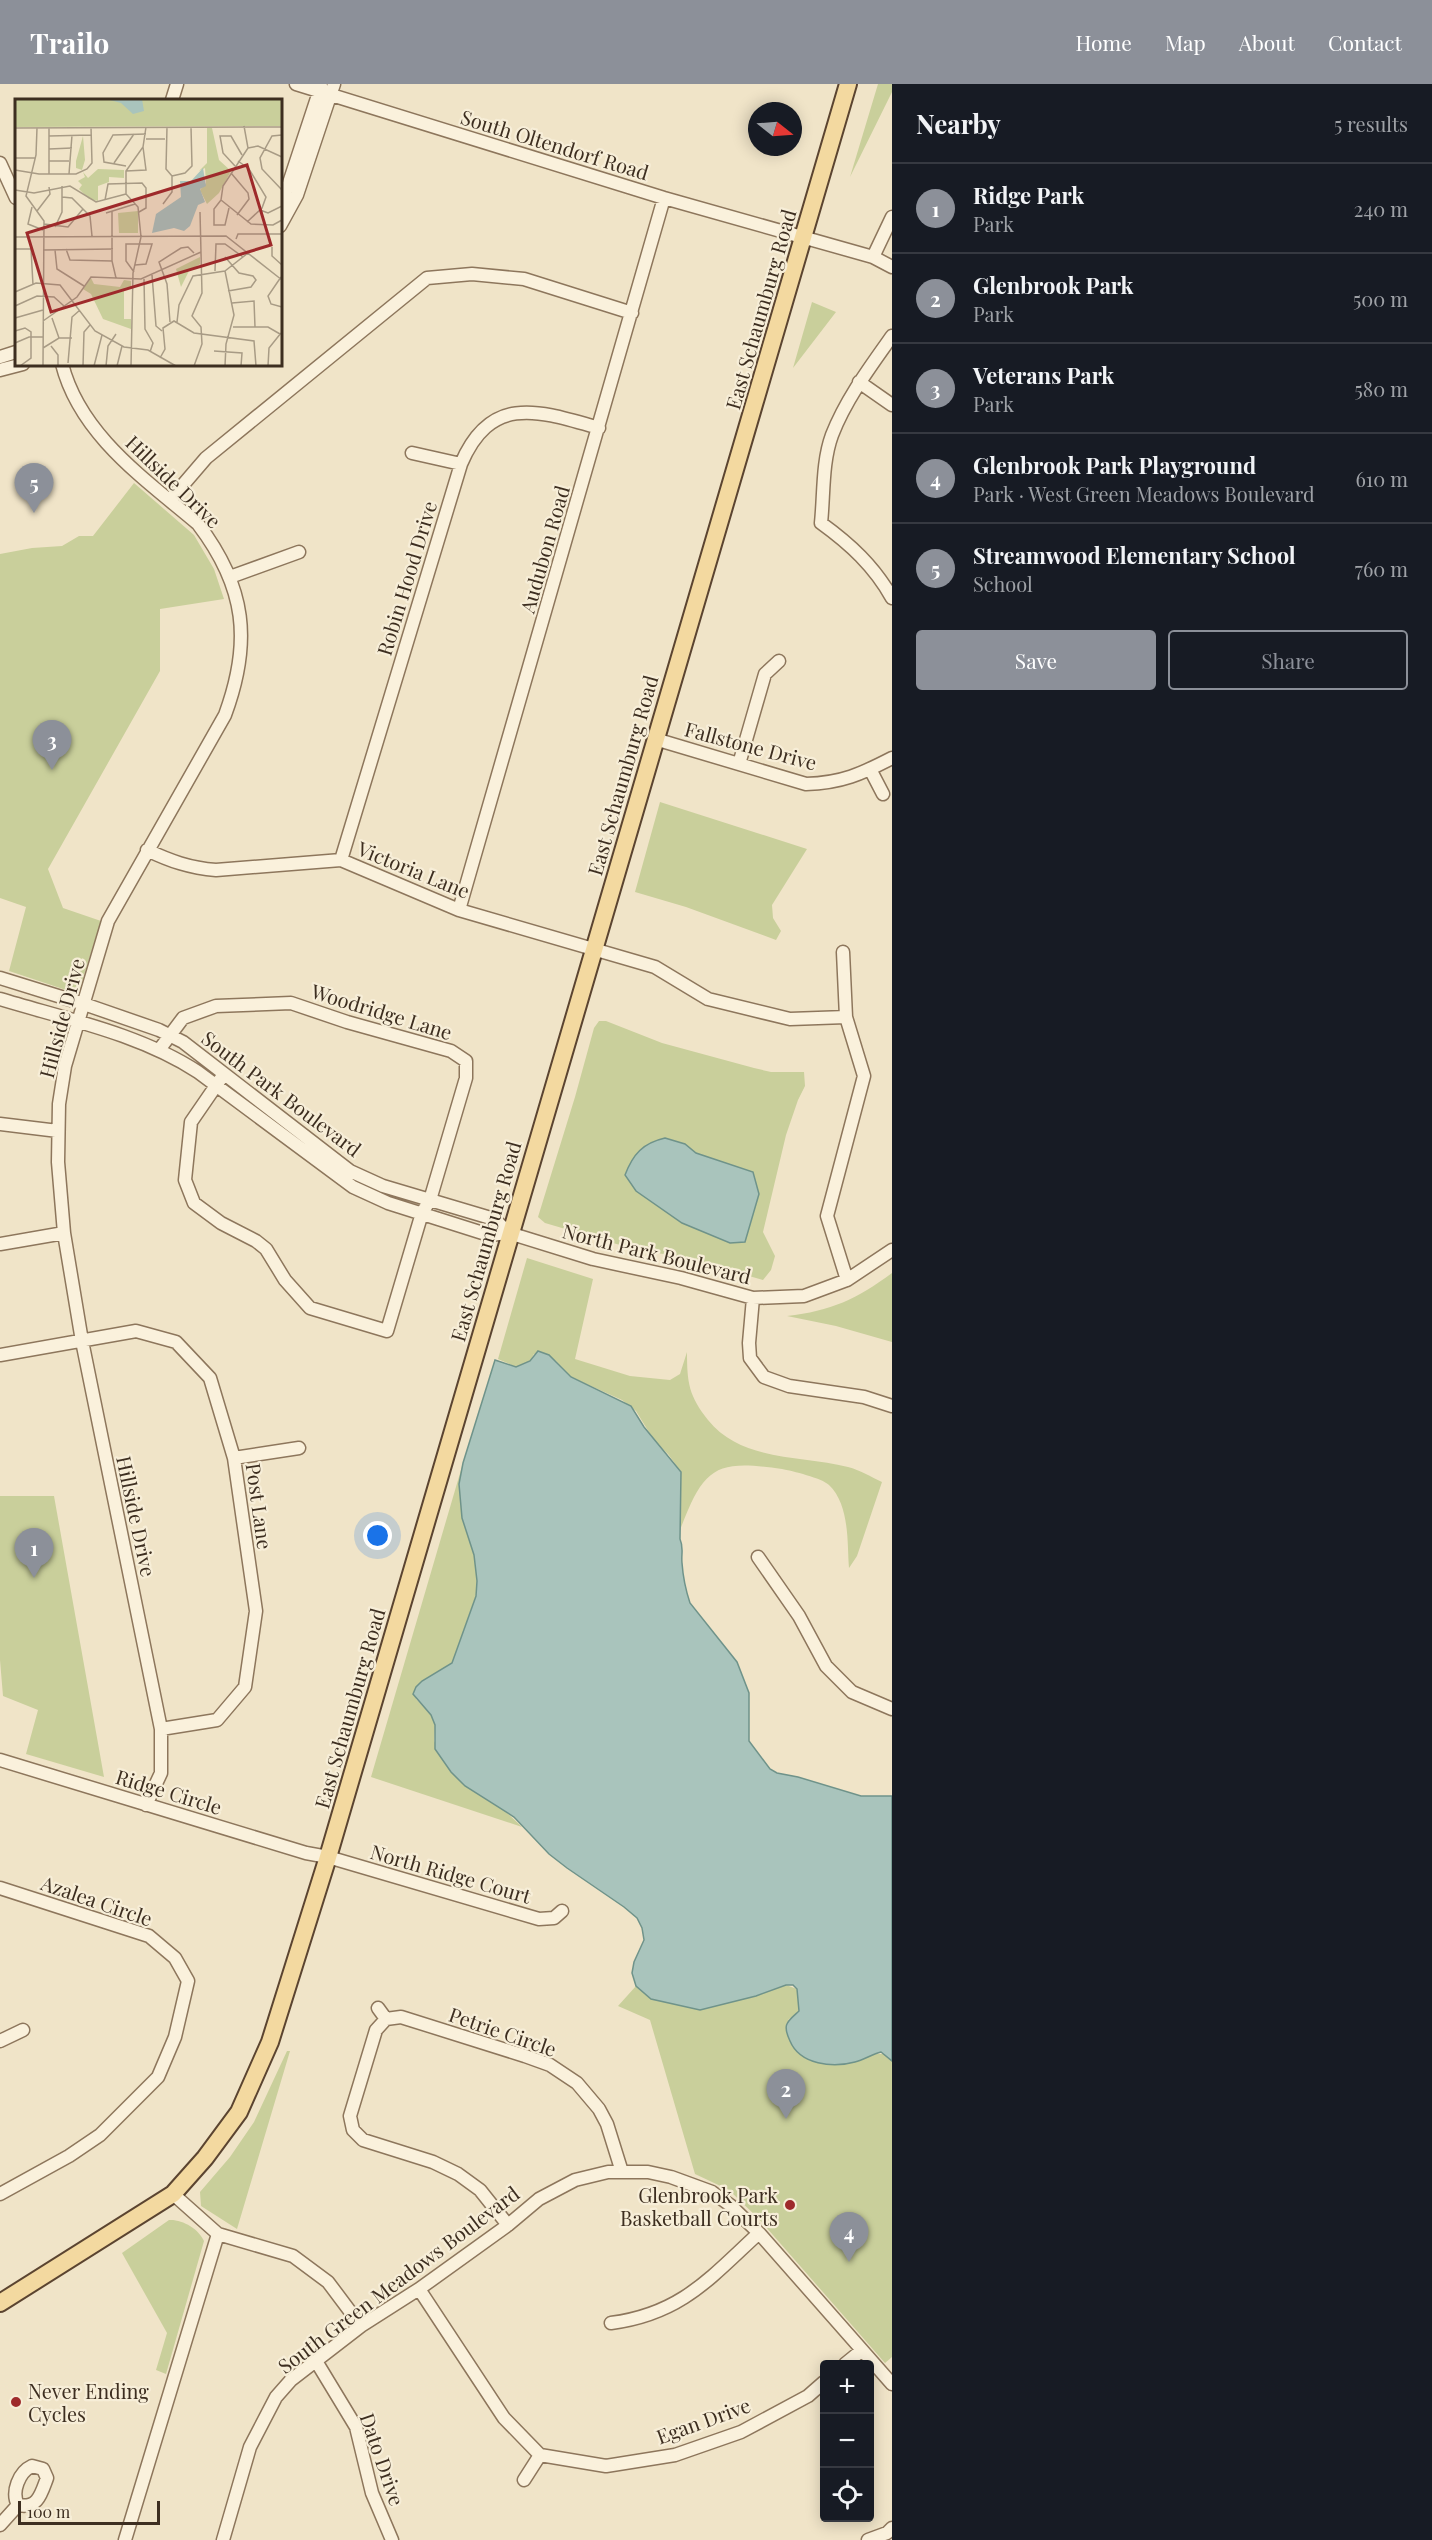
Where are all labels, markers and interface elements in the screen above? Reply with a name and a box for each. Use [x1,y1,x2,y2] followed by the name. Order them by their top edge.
[30,24,109,61] text: Trailo
[1076,28,1132,56] text: Home
[1165,28,1206,56] text: Map
[1239,28,1295,56] text: About
[1328,28,1402,56] text: Contact
[15,99,282,366] inset map
[748,102,802,156] north arrow
[458,103,653,186] street label: South Oltendorf Road
[916,106,1001,141] text: Nearby
[1334,110,1408,137] text: 5 results
[973,180,1084,210] text: Ridge Park
[932,195,939,222] text: 1
[1354,195,1408,222] text: 240 m
[718,205,802,412] street label: East Schaumburg Road
[973,210,1014,237] text: Park
[973,270,1133,300] text: Glenbrook Park
[930,285,941,312] text: 2
[1353,285,1408,312] text: 500 m
[973,300,1014,327] text: Park
[973,360,1114,390] text: Veterans Park
[931,375,940,402] text: 3
[1355,375,1408,402] text: 580 m
[973,390,1014,417] text: Park
[120,429,228,533] street label: Hillside Drive
[973,450,1256,480] text: Glenbrook Park Playground
[15,464,54,513] pin: 5
[930,465,941,492] text: 4
[1356,465,1408,492] text: 610 m
[973,480,1315,507] text: Park · West Green Meadows Boulevard
[513,482,575,617] street label: Audubon Road
[370,497,442,659] street label: Robin Hood Drive
[973,540,1296,570] text: Streamwood Elementary School
[931,555,940,582] text: 5
[1355,555,1408,582] text: 760 m
[973,570,1033,597] text: School
[916,630,1156,690] button: Save
[1168,630,1408,690] button: Share
[580,671,664,878] street label: East Schaumburg Road
[682,714,820,776] street label: Fallstone Drive
[32,720,72,770] pin: 3
[353,834,474,904] street label: Victoria Lane
[32,955,90,1081] street label: Hillside Drive
[307,976,456,1045] street label: Woodridge Lane
[197,1024,368,1162] street label: South Park Boulevard
[443,1137,527,1344] street label: East Schaumburg Road
[560,1216,755,1290] street label: North Park Boulevard
[111,1453,163,1579] street label: Hillside Drive
[241,1461,279,1551] street label: Post Lane
[363,1521,392,1550] your location
[15,1528,54,1578] pin: 1
[307,1604,391,1811] street label: East Schaumburg Road
[113,1762,225,1820] street label: Ridge Circle
[368,1837,535,1909] street label: North Ridge Court
[37,1868,156,1932] street label: Azalea Circle
[446,2000,560,2062] street label: Petrie Circle
[766,2070,806,2119] pin: 2
[272,2179,525,2379] street label: South Green Meadows Boulevard
[620,2181,778,2231] place label: Glenbrook Park Basketball Courts
[783,2198,797,2212] marker: Glenbrook Park Basketball Courts
[830,2212,868,2262] pin: 4
[820,2360,874,2522] map controls
[820,2360,874,2414] button: +
[28,2377,149,2427] place label: Never Ending Cycles
[652,2390,754,2450] street label: Egan Drive
[9,2395,23,2409] marker: Never Ending Cycles
[355,2409,411,2509] street label: Dato Drive
[820,2414,874,2468] button: −
[820,2468,874,2522] button: locate
[18,2498,160,2526] scale bar
[27,2501,70,2522] text: 100 m

